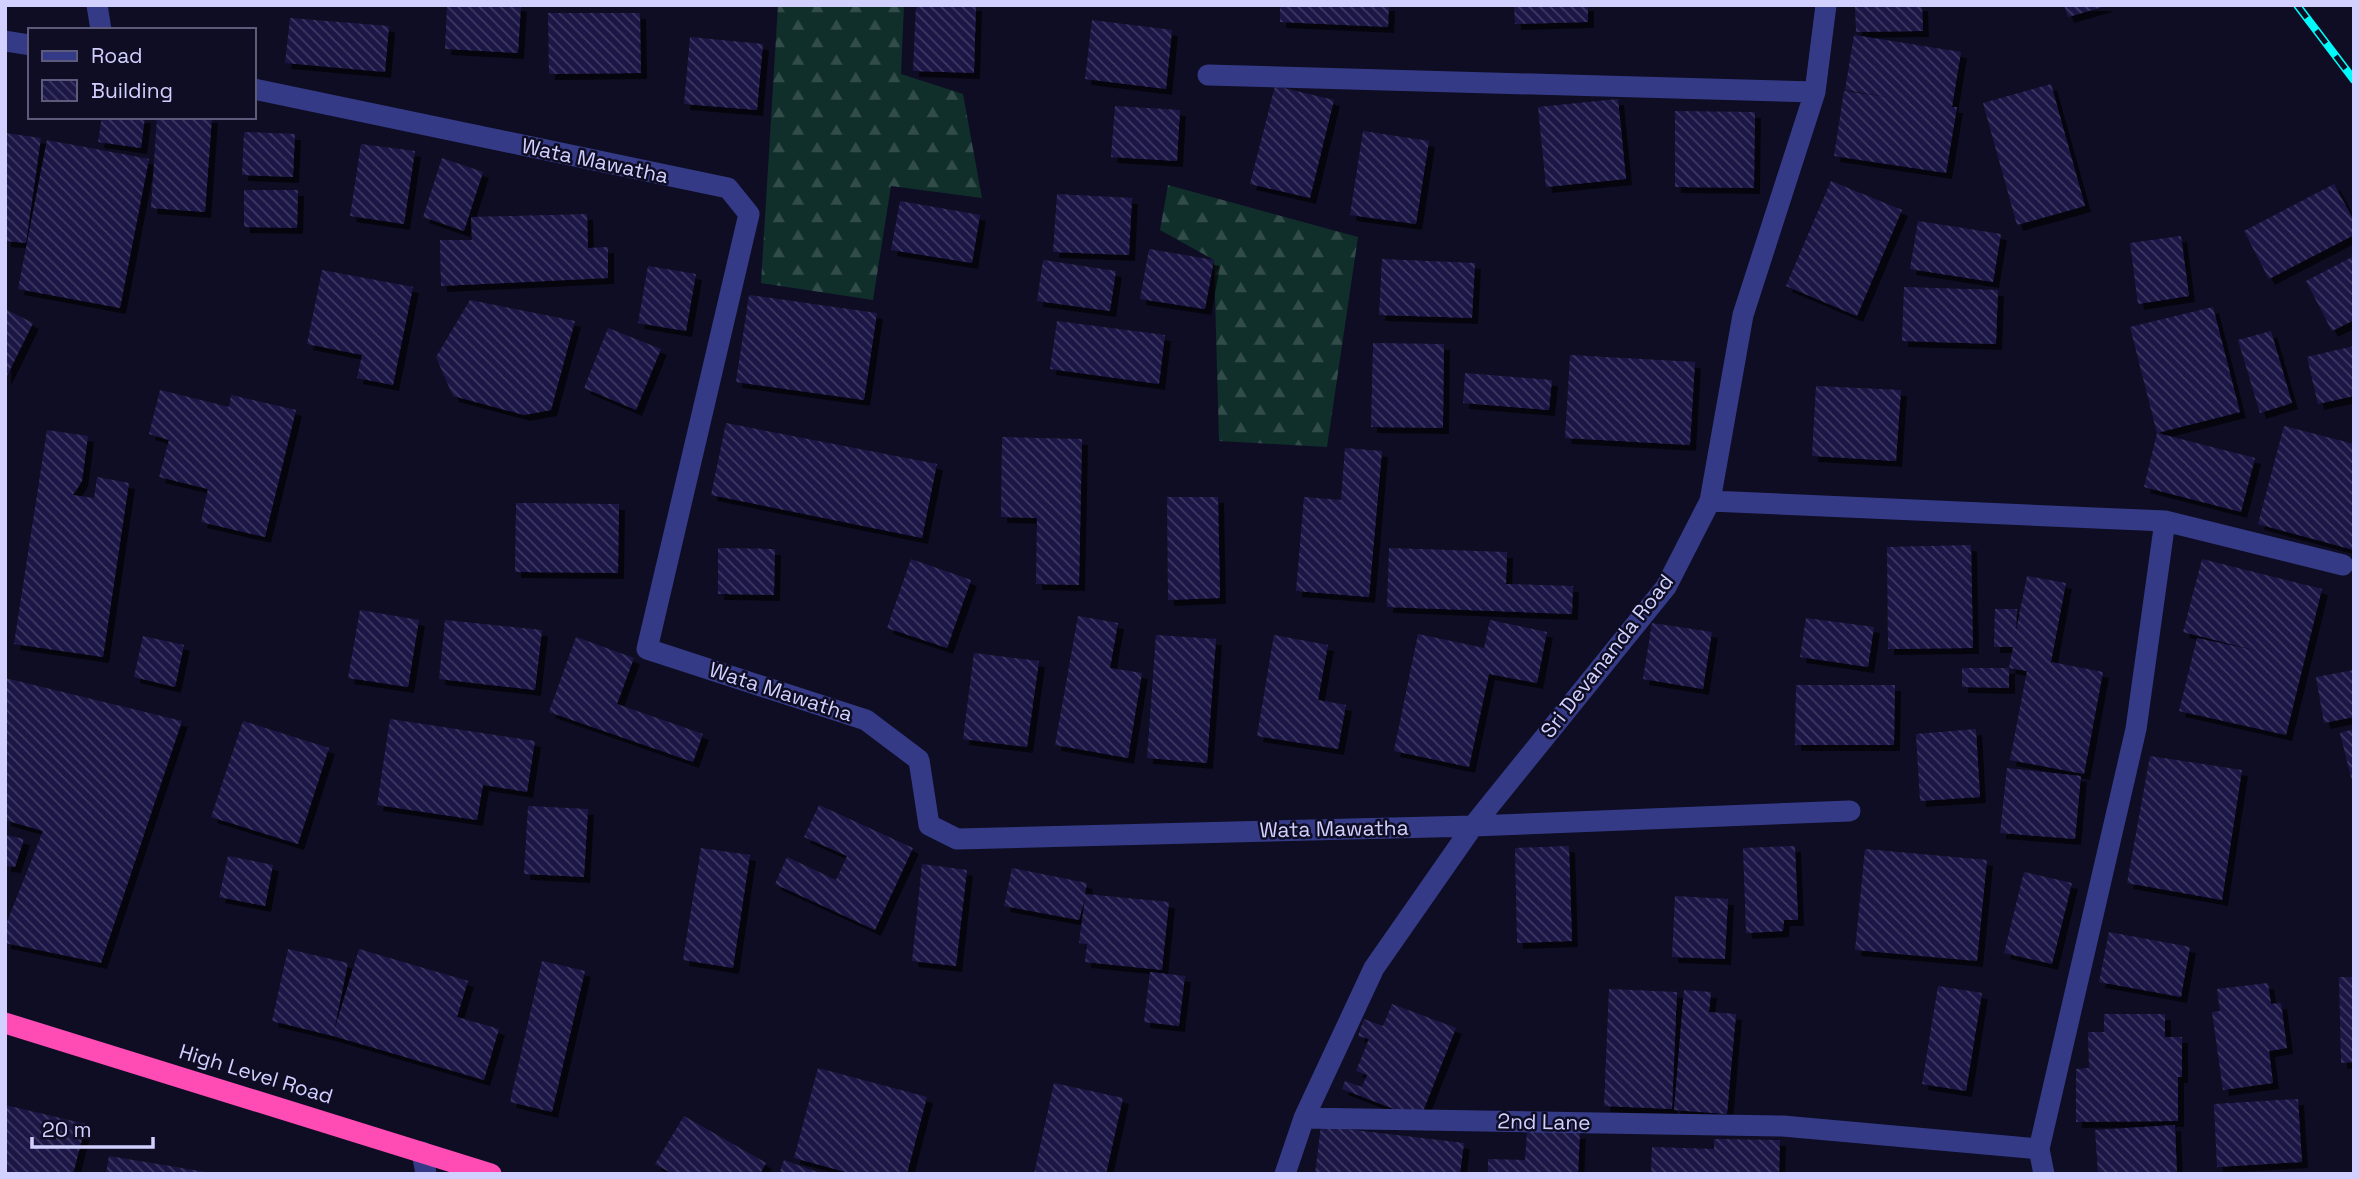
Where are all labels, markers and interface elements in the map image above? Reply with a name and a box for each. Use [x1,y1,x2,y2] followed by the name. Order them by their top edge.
[28,28,256,119] legend
[91,42,143,69] text: Road
[91,77,173,104] text: Building
[519,132,671,189] street label: Wata Mawatha
[1534,568,1679,743] street label: Sri Devananda Road
[706,656,856,727] street label: Wata Mawatha
[1259,814,1409,843] street label: Wata Mawatha
[176,1037,336,1110] street label: High Level Road
[32,1106,152,1150] scale bar
[1497,1107,1591,1136] street label: 2nd Lane
[42,1116,92,1143] text: 20 m

